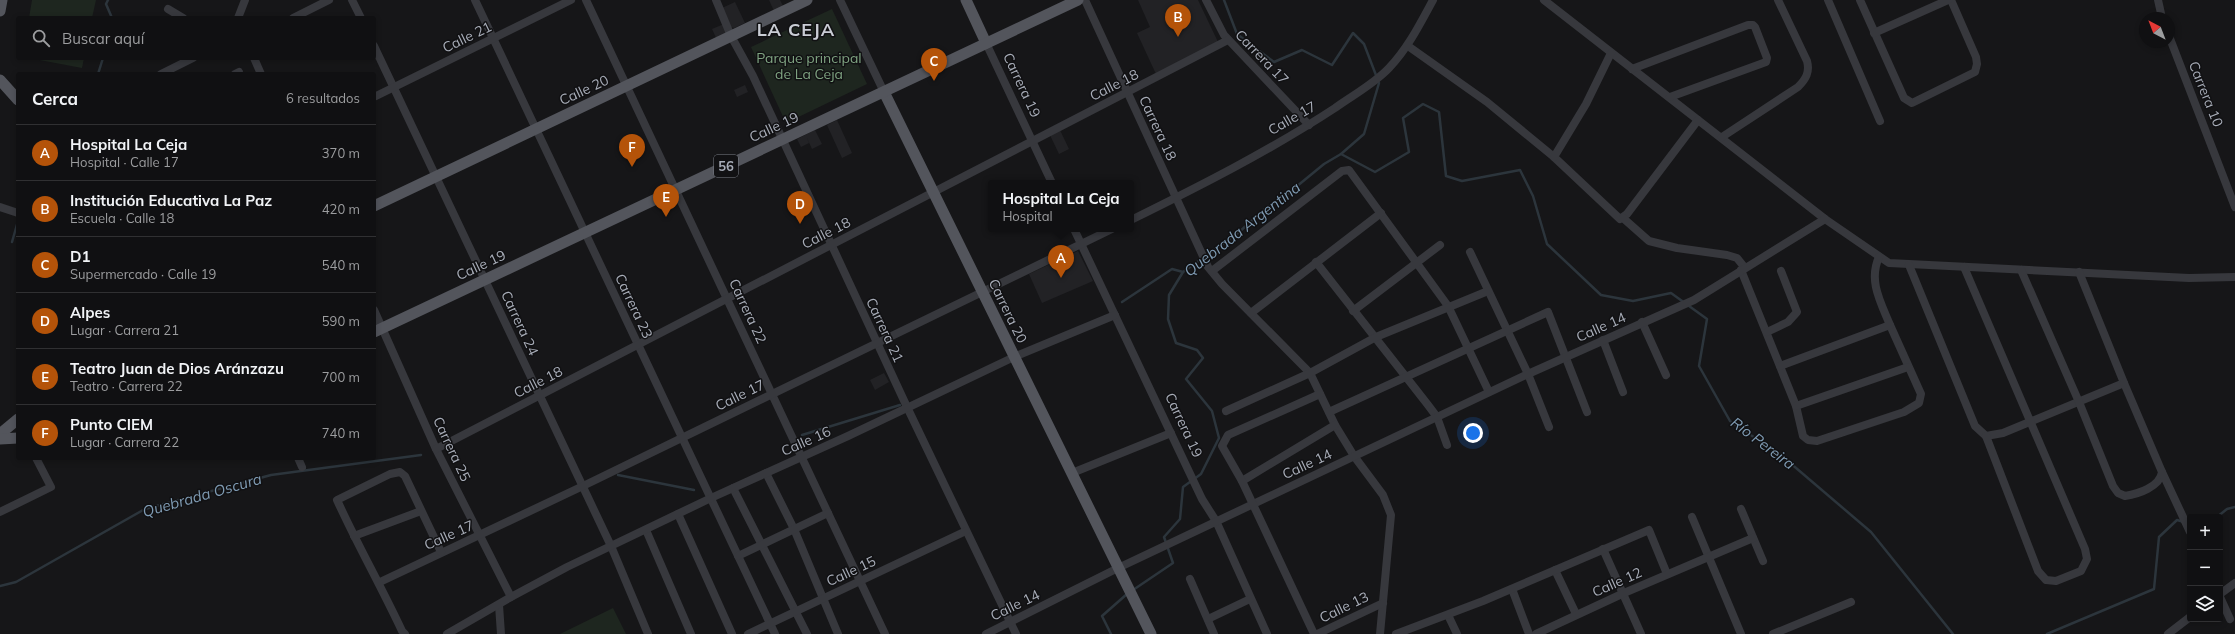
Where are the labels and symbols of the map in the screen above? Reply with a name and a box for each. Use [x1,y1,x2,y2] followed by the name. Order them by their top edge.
[1165,4,1191,37] pin: B
[2139,12,2175,48] north arrow
[439,17,495,57] street label: Calle 21
[757,18,835,41] district label: LA CEJA
[1231,26,1293,88] street label: Carrera 17
[921,48,947,81] pin: C
[756,49,862,83] park label: Parque principal de La Ceja
[999,50,1045,120] street label: Carrera 19
[2185,58,2227,130] street label: Carrera 10
[1087,65,1141,105] street label: Calle 18
[556,71,612,109] street label: Calle 20
[1135,93,1181,163] street label: Carrera 18
[1265,97,1319,139] street label: Calle 17
[746,108,802,146] street label: Calle 19
[619,134,645,167] pin: F
[714,155,738,177] road number: 56
[1180,178,1304,280] water label: Quebrada Argentina
[653,184,679,217] pin: E
[787,191,813,224] pin: D
[799,213,853,253] street label: Calle 18
[1048,245,1074,278] pin: A
[453,246,509,284] street label: Calle 19
[611,271,657,341] street label: Carrera 23
[725,276,771,346] street label: Carrera 22
[985,276,1031,346] street label: Carrera 20
[497,288,543,359] street label: Carrera 24
[862,295,908,365] street label: Carrera 21
[1573,308,1629,346] street label: Calle 14
[511,362,565,402] street label: Calle 18
[712,375,768,415] street label: Calle 17
[1161,390,1207,460] street label: Carrera 19
[1727,413,1799,473] water label: Río Pereira
[429,414,475,484] street label: Carrera 25
[778,422,834,460] street label: Calle 16
[1463,423,1483,443] your location
[1279,445,1335,483] street label: Calle 14
[140,469,264,521] water label: Quebrada Oscura
[421,516,477,554] street label: Calle 17
[823,552,879,590] street label: Calle 15
[1589,563,1645,601] street label: Calle 12
[987,585,1043,625] street label: Calle 14
[1316,587,1372,627] street label: Calle 13

